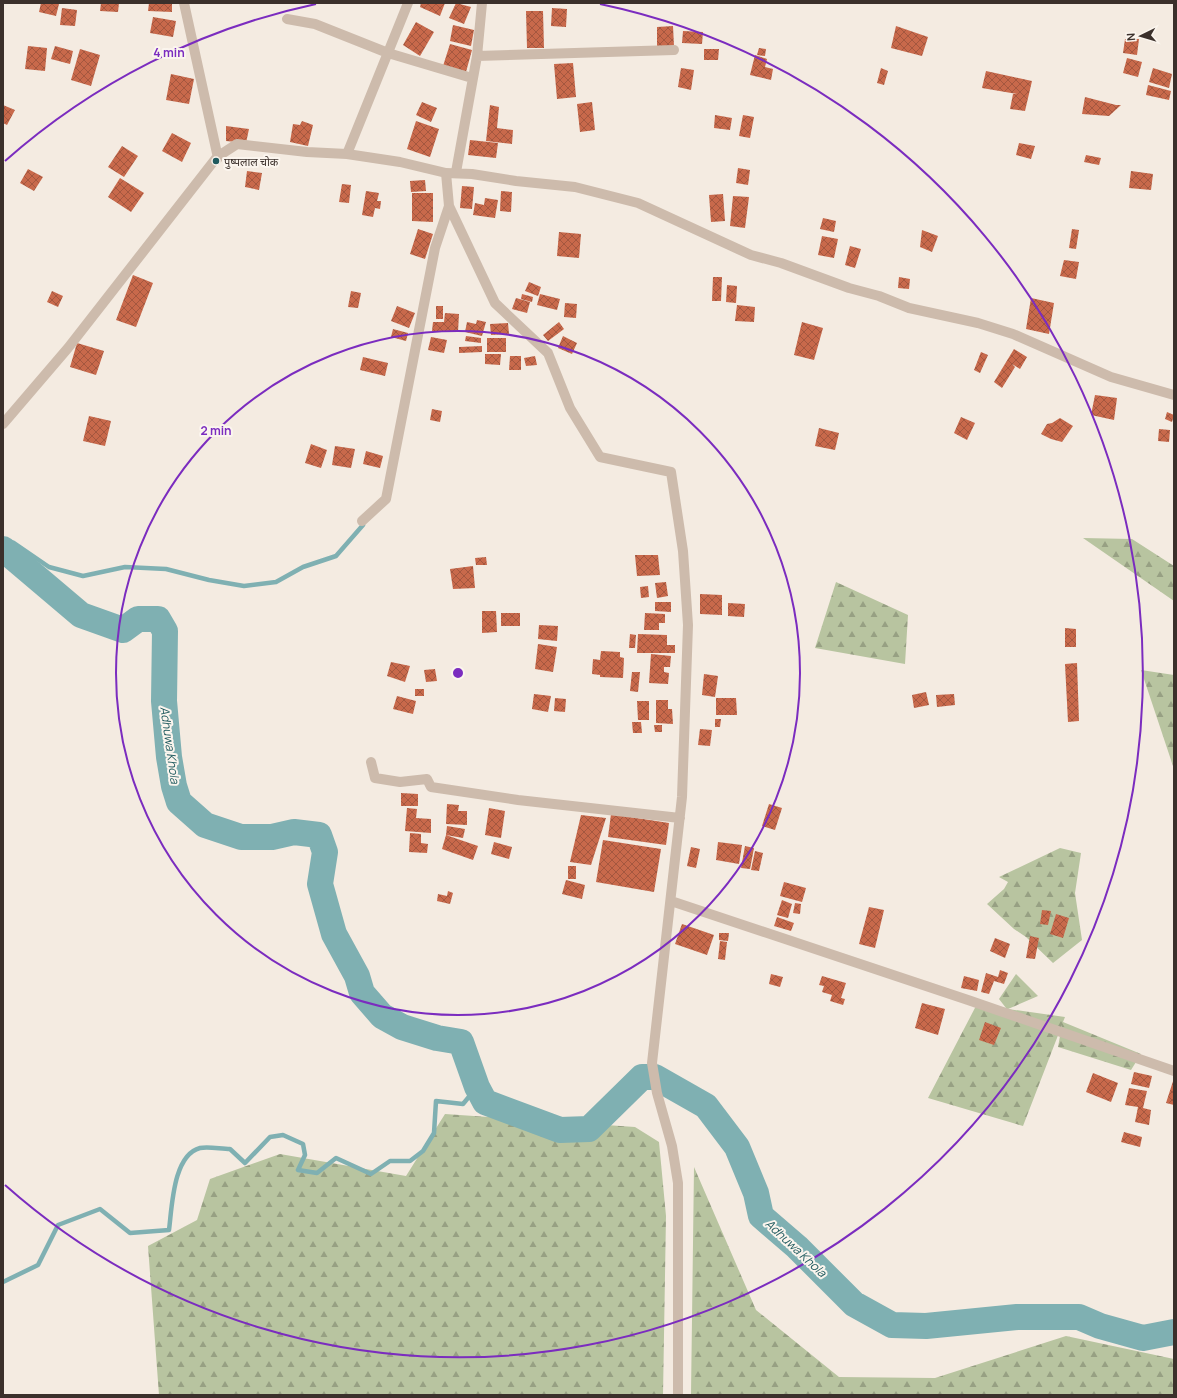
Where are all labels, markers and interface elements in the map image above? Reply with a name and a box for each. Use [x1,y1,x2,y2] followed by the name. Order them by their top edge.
[1121,16,1161,56] north arrow
[1123,32,1138,42] text: N
[153,44,185,61] text: 4 min
[224,154,279,169] place label: पुष्पलाल चोक
[211,156,221,166] marker: पुष्पलाल चोक
[200,422,232,439] text: 2 min
[451,666,465,680] centre of rings
[156,705,184,786] water label: Adhuwa Khola
[762,1215,831,1282] water label: Adhuwa Khola

